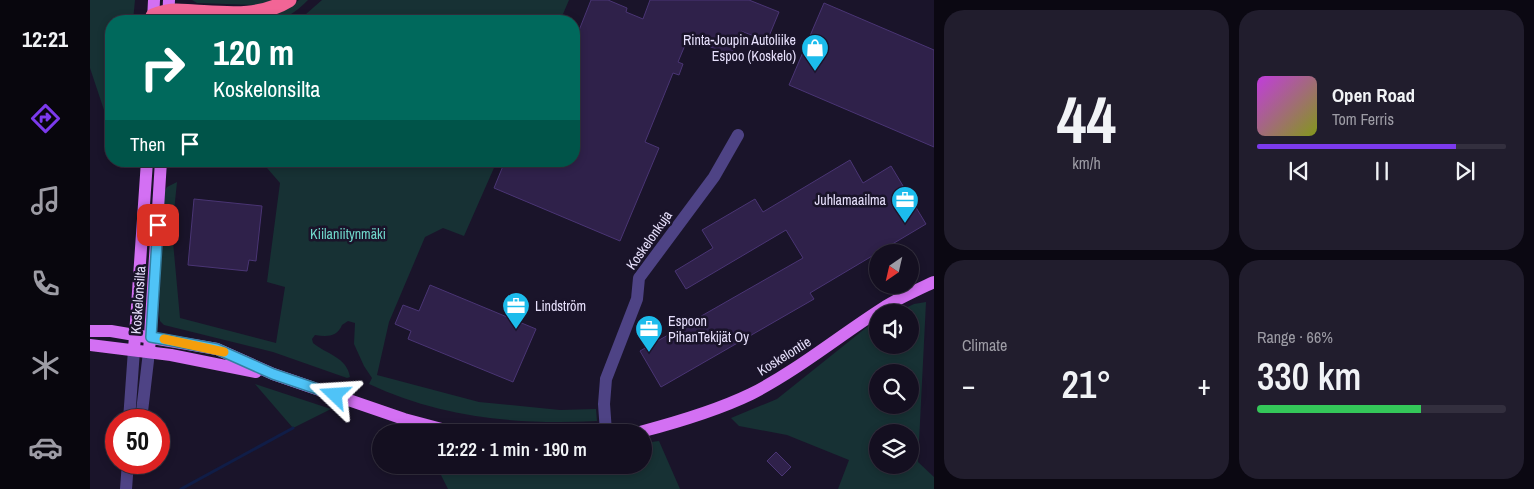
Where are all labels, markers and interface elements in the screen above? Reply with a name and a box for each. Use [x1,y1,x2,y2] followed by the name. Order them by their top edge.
[22,24,68,54] text: 12:21
[213,29,294,76] text: 120 m
[683,31,796,65] place label: Rinta-Joupin Autoliike Espoo (Koskelo)
[800,33,830,72] shop icon: Rinta-Joupin Autoliike Espoo (Koskelo)
[130,35,195,100] icon: right
[213,74,320,104] text: Koskelonsilta
[1057,76,1116,163] text: 44
[1332,82,1415,108] text: Open Road
[28,101,63,136] icon: directions
[1332,108,1394,130] text: Tom Ferris
[176,130,204,158] icon: arrive
[130,131,166,157] text: Then
[1072,152,1101,174] text: km/h
[1285,157,1313,185] icon: previous
[1368,157,1396,185] icon: pause
[1451,157,1479,185] icon: next
[28,183,63,218] icon: music
[890,185,920,224] office icon: Juhlamaailma
[815,191,887,209] place label: Juhlamaailma
[137,204,179,246] pin
[622,206,676,273] street label: Koskelonkuja
[144,211,172,239] icon: arrive
[310,225,386,243] park label: Kiilaniitynmäki
[869,244,919,294] north arrow
[869,244,919,474] map controls
[127,265,149,335] street label: Koskelonsilta
[28,266,63,301] icon: phone
[501,291,531,330] office icon: Lindström
[535,297,586,315] place label: Lindström
[869,304,919,354] button: sound
[668,312,749,346] place label: Espoon PihanTekijät Oy
[634,314,664,353] office icon: Espoon PihanTekijät Oy
[1257,326,1333,348] text: Range · 66%
[754,332,814,380] street label: Koskelontie
[962,334,1007,356] text: Climate
[28,348,63,383] icon: climate
[1257,351,1361,402] text: 330 km
[1062,359,1111,410] text: 21°
[869,364,919,414] button: search
[962,366,975,404] text: −
[1198,366,1211,404] text: +
[308,368,360,420] position arrow
[105,409,170,474] speed limit sign: 50
[869,424,919,474] button: layers
[28,430,63,465] icon: car
[437,436,587,462] text: 12:22 · 1 min · 190 m

